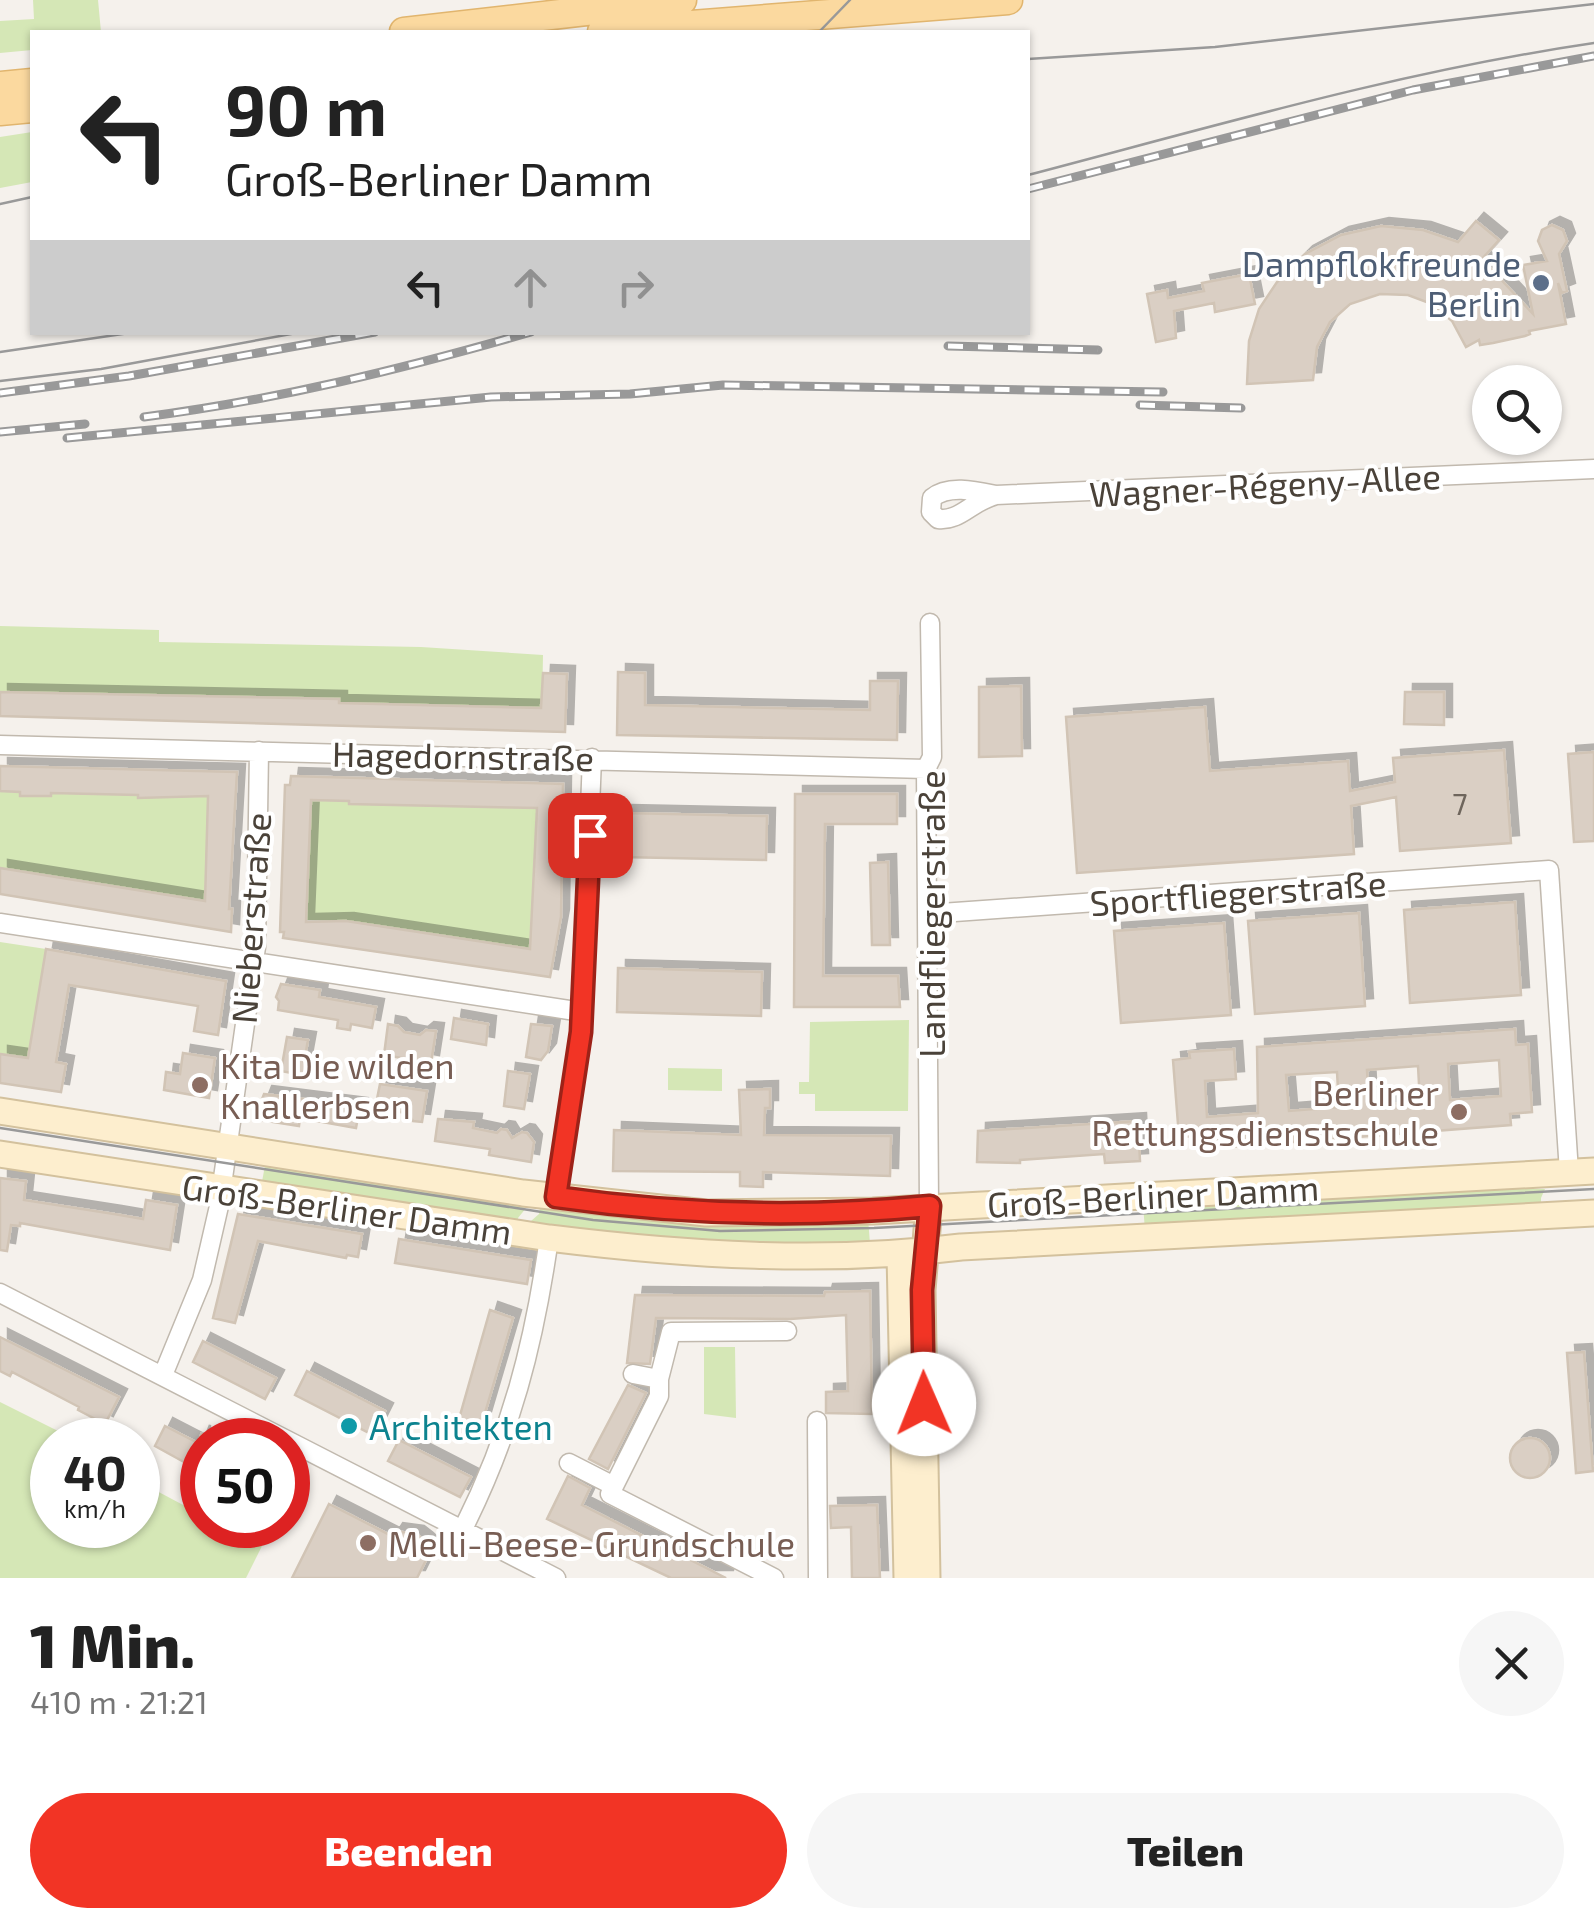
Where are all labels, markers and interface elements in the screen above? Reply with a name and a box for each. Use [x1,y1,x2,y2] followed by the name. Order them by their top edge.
[225,66,387,150] text: 90 m
[60,70,190,200] icon: left
[225,151,652,205] text: Groß-Berliner Damm
[1242,242,1521,324] place label: Dampflokfreunde Berlin
[398,260,453,315] icon: left
[503,260,558,315] icon: ahead
[608,260,663,315] icon: right
[1530,272,1552,294] marker: Dampflokfreunde Berlin
[1472,365,1562,455] map controls
[1472,365,1562,455] button: search
[1088,454,1442,514] street label: Wagner-Régeny-Allee
[332,732,594,778] street label: Hagedornstraße
[910,770,952,1058] street label: Landfliegerstraße
[1452,785,1468,821] house number: 7
[548,793,633,878] pin
[563,808,618,863] icon: arrive
[222,811,278,1025] street label: Nieberstraße
[1088,861,1388,923] street label: Sportfliegerstraße
[220,1044,455,1126] place label: Kita Die wilden Knallerbsen
[1091,1071,1439,1153] place label: Berliner Rettungsdienstschule
[189,1074,211,1096] marker: Kita Die wilden Knallerbsen
[1448,1101,1470,1123] marker: Berliner Rettungsdienstschule
[180,1164,514,1252] street label: Groß-Berliner Damm
[986,1165,1320,1225] street label: Groß-Berliner Damm
[872,1352,976,1456] position arrow
[369,1405,553,1447] place label: Architekten
[338,1415,360,1437] marker: Architekten
[180,1418,310,1548] speed limit sign: 50
[63,1441,127,1501] text: 40
[64,1493,126,1523] text: km/h
[388,1522,795,1564] place label: Melli-Beese-Grundschule
[357,1532,379,1554] marker: Melli-Beese-Grundschule
[30,1608,195,1680] text: 1 Min.
[1459,1611,1564,1716] button: close
[30,1682,208,1720] text: 410 m · 21:21
[30,1793,787,1908] button: Beenden
[807,1793,1564,1908] button: Teilen

